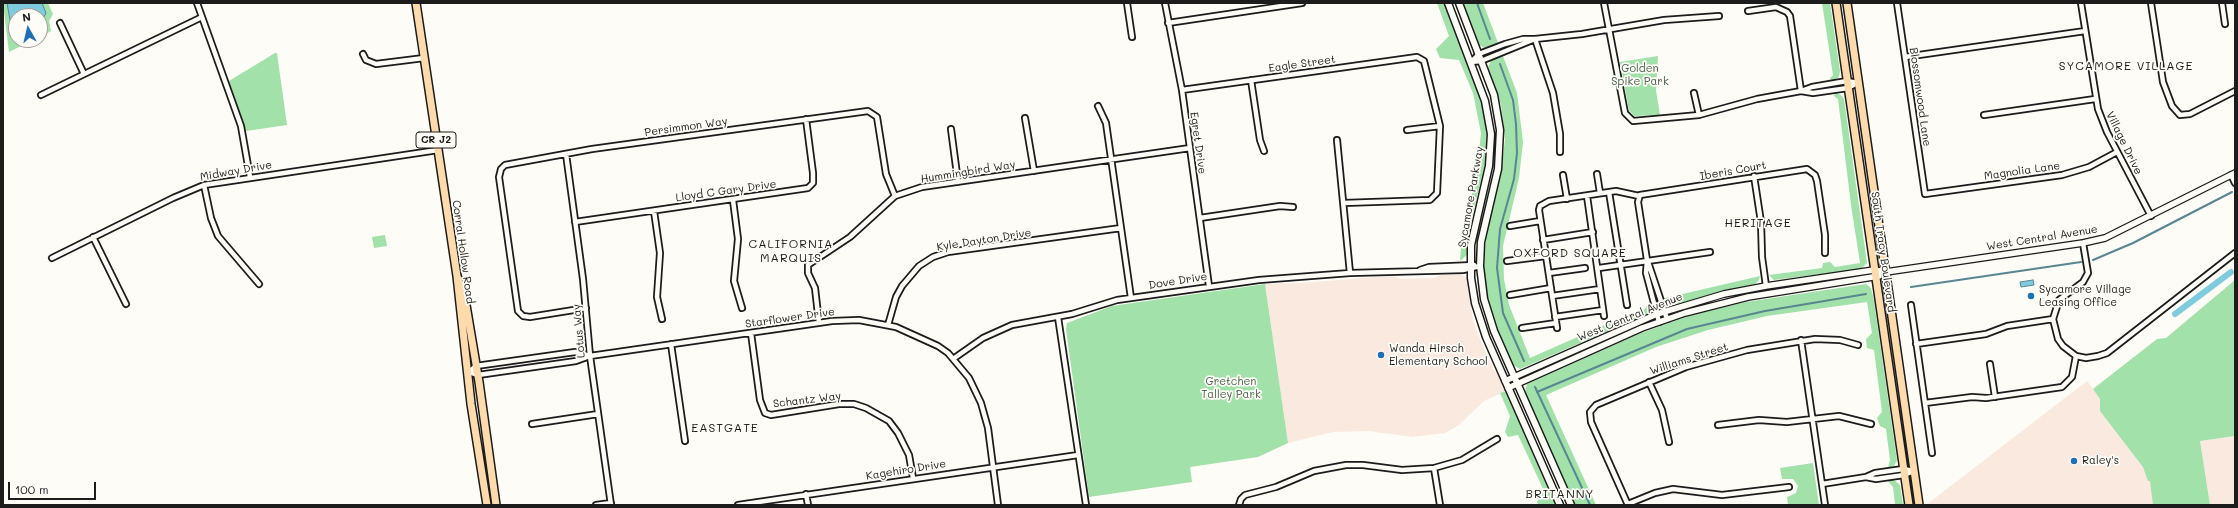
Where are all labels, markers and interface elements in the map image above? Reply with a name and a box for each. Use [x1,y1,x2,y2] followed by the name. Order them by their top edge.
[8,8,48,48] north arrow
[21,9,32,25] text: N
[1907,47,1933,147] street label: Blossomwood Lane
[1268,53,1336,75] street label: Eagle Street
[2059,59,2193,73] district label: SYCAMORE VILLAGE
[1611,62,1669,88] park label: Golden Spike Park
[2103,109,2145,177] street label: Village Drive
[1187,111,1209,175] street label: Egret Drive
[644,115,728,139] street label: Persimmon Way
[416,132,456,148] road number: CR J2
[1456,145,1486,249] street label: Sycamore Parkway
[199,158,273,184] street label: Midway Drive
[920,158,1016,186] street label: Hummingbird Way
[1699,159,1767,183] street label: Iberis Court
[1983,159,2061,183] street label: Magnolia Lane
[675,177,777,205] street label: Lloyd C Gary Drive
[1868,191,1898,313] street label: South Tracy Boulevard
[449,199,477,305] street label: Corral Hollow Road
[1724,216,1792,230] district label: HERITAGE
[1985,223,2099,253] street label: West Central Avenue
[936,226,1032,254] street label: Kyle Dayton Drive
[749,237,833,265] district label: CALIFORNIA MARQUIS
[1513,246,1627,260] district label: OXFORD SQUARE
[1148,270,1208,292] street label: Dove Drive
[2039,283,2131,309] place label: Sycamore Village Leasing Office
[1575,290,1685,344] street label: West Central Avenue
[2026,291,2036,301] marker: Sycamore Village Leasing Office
[570,303,588,359] street label: Lotus Way
[744,305,836,331] street label: Starflower Drive
[1648,340,1730,378] street label: Williams Street
[1389,342,1488,368] place label: Wanda Hirsch Elementary School
[1376,350,1386,360] marker: Wanda Hirsch Elementary School
[1201,375,1261,401] park label: Gretchen Talley Park
[772,389,842,411] street label: Schantz Way
[691,421,759,435] district label: EASTGATE
[2082,454,2119,468] place label: Raley's
[2069,456,2079,466] marker: Raley's
[865,457,947,483] street label: Kagehiro Drive
[10,474,98,500] scale bar
[15,481,49,497] text: 100 m
[1526,487,1594,501] district label: BRITANNY

